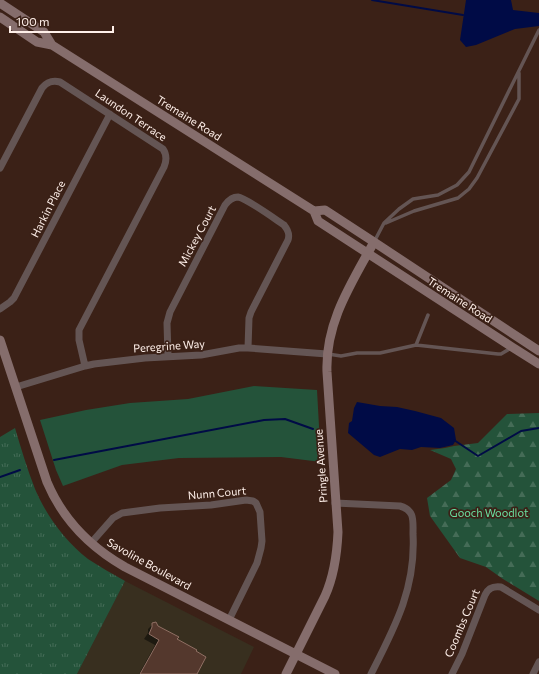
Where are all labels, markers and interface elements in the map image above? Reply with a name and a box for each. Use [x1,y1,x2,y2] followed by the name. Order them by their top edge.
[10,8,113,34] scale bar
[16,14,50,28] text: 100 m
[93,86,170,143] street label: Laundon Terrace
[154,92,224,143] street label: Tremaine Road
[28,178,68,239] street label: Harkin Place
[175,203,218,268] street label: Mickey Court
[426,274,495,325] street label: Tremaine Road
[133,336,206,354] street label: Peregrine Way
[311,429,330,503] street label: Pringle Avenue
[187,483,247,502] street label: Nunn Court
[450,506,529,519] park label: Gooch Woodlot
[105,535,194,592] street label: Savoline Boulevard
[441,586,482,659] street label: Coombs Court

